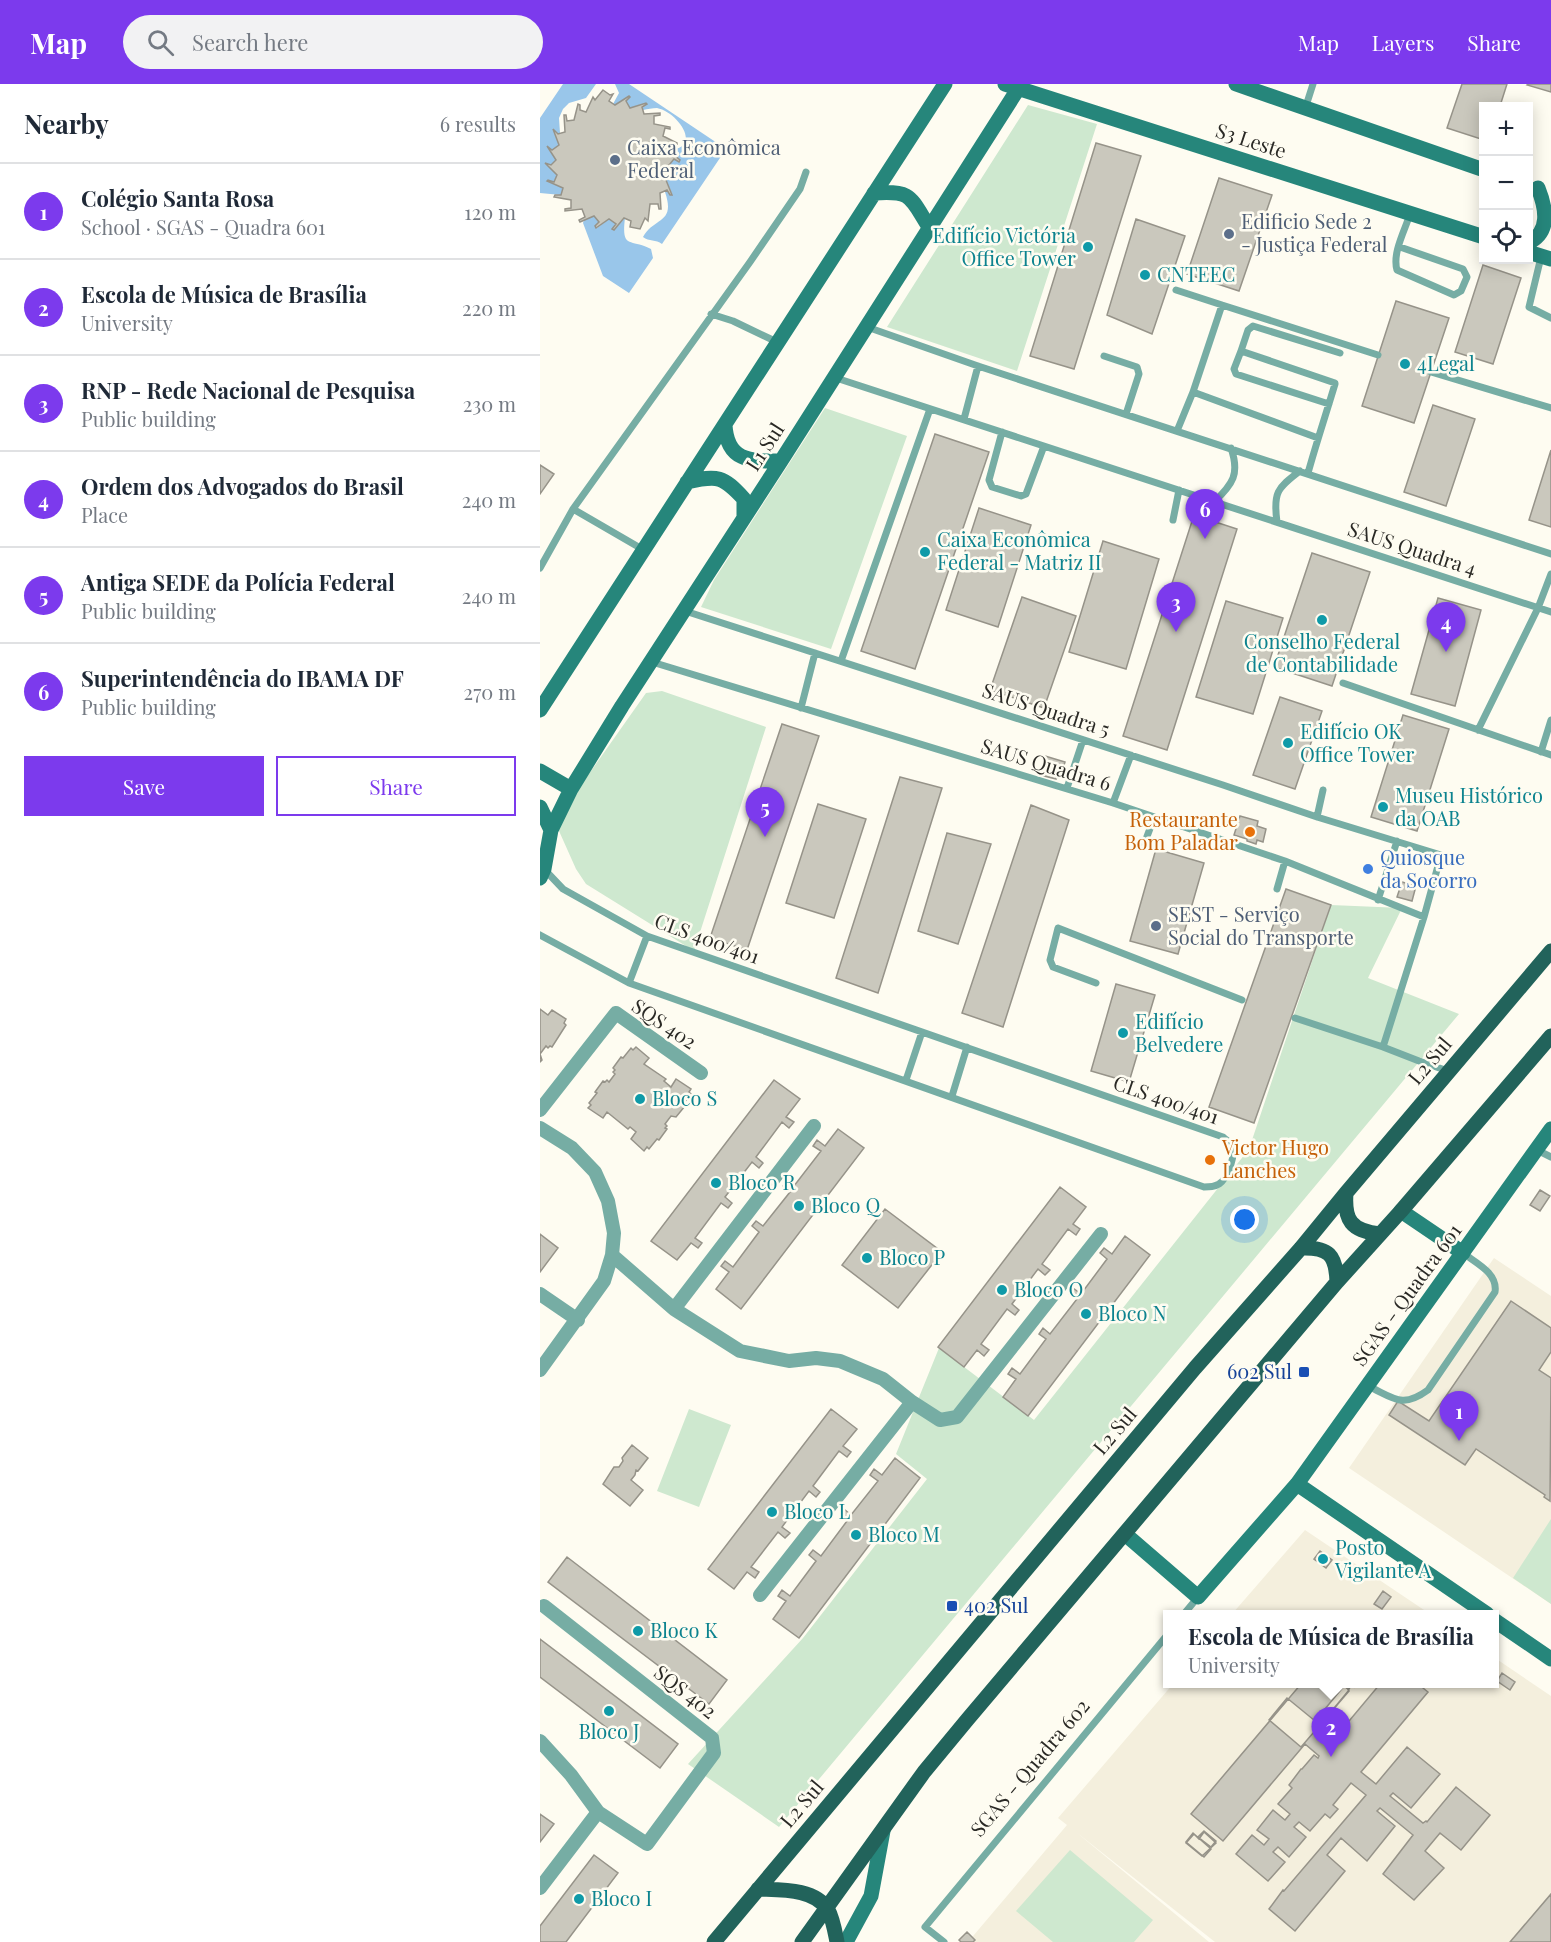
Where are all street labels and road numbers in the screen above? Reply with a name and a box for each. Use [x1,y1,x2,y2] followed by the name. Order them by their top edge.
[1213,115,1290,164] street label: S3 Leste
[738,417,789,475] street label: L1 Sul
[1345,514,1480,581] street label: SAUS Quadra 4
[979,675,1114,742] street label: SAUS Quadra 5
[978,731,1115,796] street label: SAUS Quadra 6
[651,906,764,969] street label: CLS 400/401
[627,991,702,1054] street label: SQS 402
[1401,1030,1457,1090] street label: L2 Sul
[1110,1068,1223,1129] street label: CLS 400/401
[1345,1218,1467,1371] street label: SGAS - Quadra 601
[1086,1400,1142,1460] street label: L2 Sul
[649,1658,723,1724] street label: SQS 402
[963,1693,1094,1841] street label: SGAS - Quadra 602
[773,1773,829,1833] street label: L2 Sul

